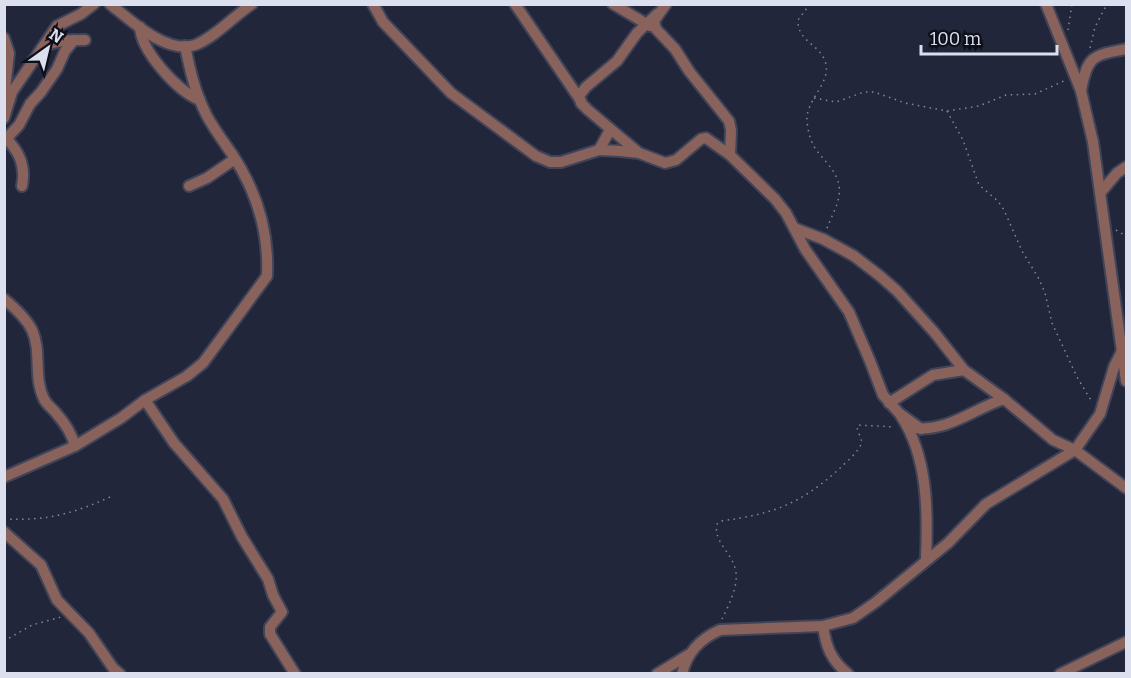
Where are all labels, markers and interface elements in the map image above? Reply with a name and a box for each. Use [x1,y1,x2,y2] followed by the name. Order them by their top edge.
[18,18,78,78] north arrow
[921,18,1058,56] scale bar
[46,25,67,47] text: N
[930,28,981,50] text: 100 m

